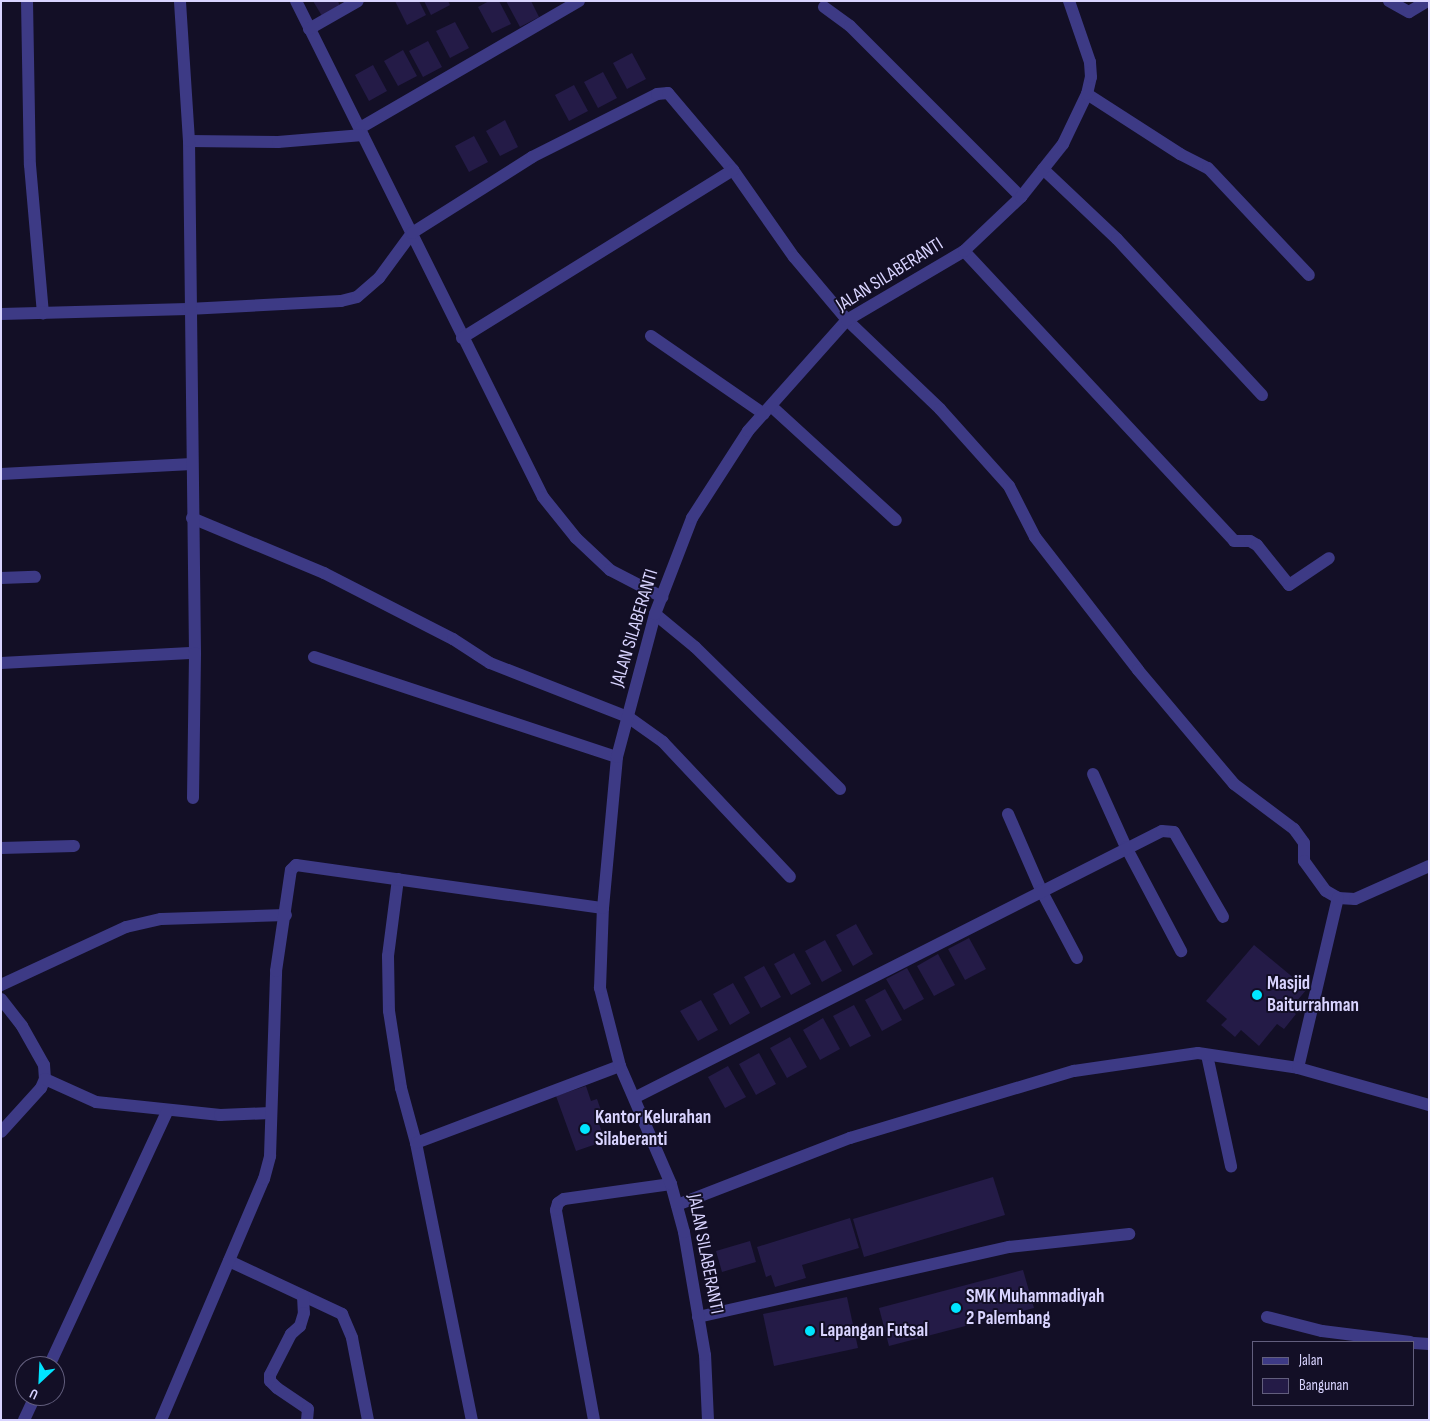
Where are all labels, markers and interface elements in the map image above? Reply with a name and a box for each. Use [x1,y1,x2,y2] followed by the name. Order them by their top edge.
[832,233,948,317] street label: JALAN SILABERANTI
[606,566,664,690] street label: JALAN SILABERANTI
[1267,973,1359,1017] place label: Masjid Baiturrahman
[1251,989,1263,1001] marker: Masjid Baiturrahman
[595,1107,711,1151] place label: Kantor Kelurahan Silaberanti
[579,1123,591,1135] marker: Kantor Kelurahan Silaberanti
[682,1192,728,1316] street label: JALAN SILABERANTI
[966,1286,1104,1330] place label: SMK Muhammadiyah 2 Palembang
[950,1302,962,1314] marker: SMK Muhammadiyah 2 Palembang
[820,1320,928,1342] place label: Lapangan Futsal
[804,1325,816,1337] marker: Lapangan Futsal
[1252,1341,1415,1406] legend
[1299,1351,1323,1370] text: Jalan
[15,1356,65,1406] north arrow
[1299,1376,1349,1395] text: Bangunan
[27,1385,41,1403] text: U

